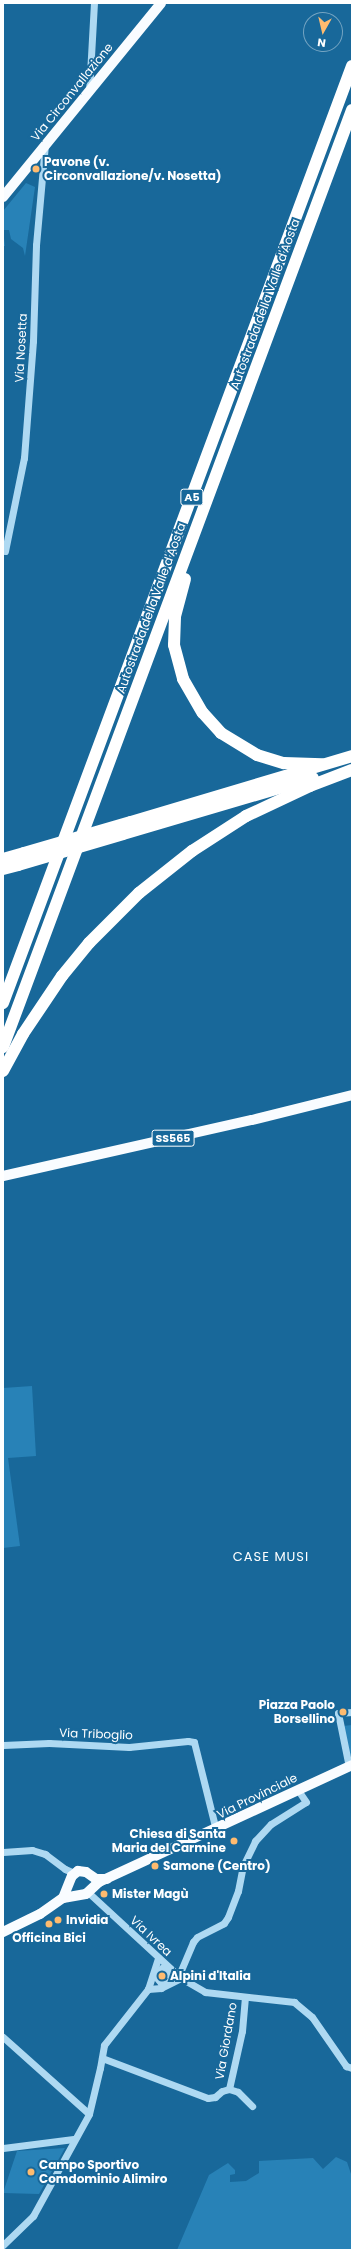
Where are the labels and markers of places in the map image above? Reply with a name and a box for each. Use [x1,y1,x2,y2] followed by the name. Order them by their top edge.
[44,155,222,183] place label: Pavone (v. Circonvallazione/v. Nosetta)
[31,164,41,174] marker: Pavone (v. Circonvallazione/v. Nosetta)
[259,1698,335,1726] place label: Piazza Paolo Borsellino
[338,1707,348,1717] marker: Piazza Paolo Borsellino
[112,1827,226,1855] place label: Chiesa di Santa Maria del Carmine
[229,1836,239,1846] marker: Chiesa di Santa Maria del Carmine
[163,1859,271,1873] place label: Samone (Centro)
[150,1861,160,1871] marker: Samone (Centro)
[112,1887,189,1901] place label: Mister Magù
[99,1889,109,1899] marker: Mister Magù
[66,1913,109,1927] place label: Invidia
[53,1915,63,1925] marker: Invidia
[44,1919,54,1929] marker: Officina Bici
[12,1931,86,1945] place label: Officina Bici
[170,1969,251,1983] place label: Alpini d'Italia
[157,1971,167,1981] marker: Alpini d'Italia
[39,2158,167,2186] place label: Campo Sportivo Comdominio Alimiro
[26,2167,36,2177] marker: Campo Sportivo Comdominio Alimiro

